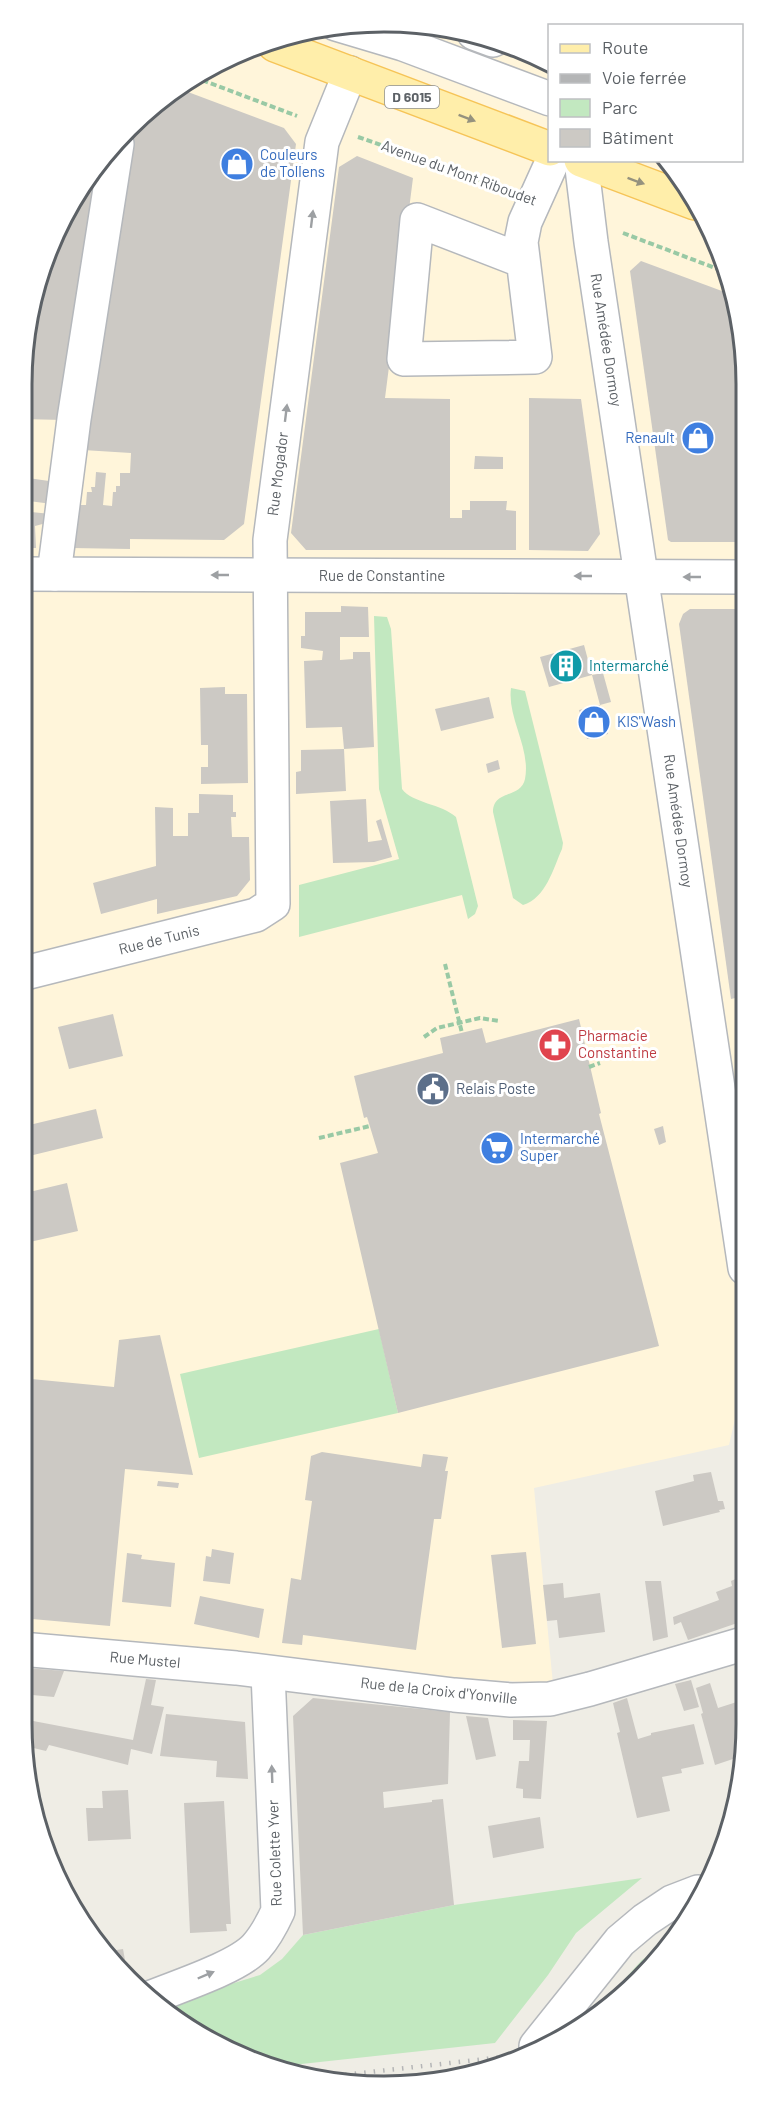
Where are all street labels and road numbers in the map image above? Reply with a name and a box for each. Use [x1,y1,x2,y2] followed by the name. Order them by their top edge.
[385,86,439,108] road number: D 6015
[379,136,540,209] street label: Avenue du Mont Riboudet
[588,272,626,408] street label: Rue Amédée Dormoy
[263,430,291,517] street label: Rue Mogador
[319,566,445,584] street label: Rue de Constantine
[661,753,697,889] street label: Rue Amédée Dormoy
[117,920,201,958] street label: Rue de Tunis
[109,1647,181,1671] street label: Rue Mustel
[360,1673,519,1707] street label: Rue de la Croix d'Yonville
[263,1799,285,1907] street label: Rue Colette Yver

